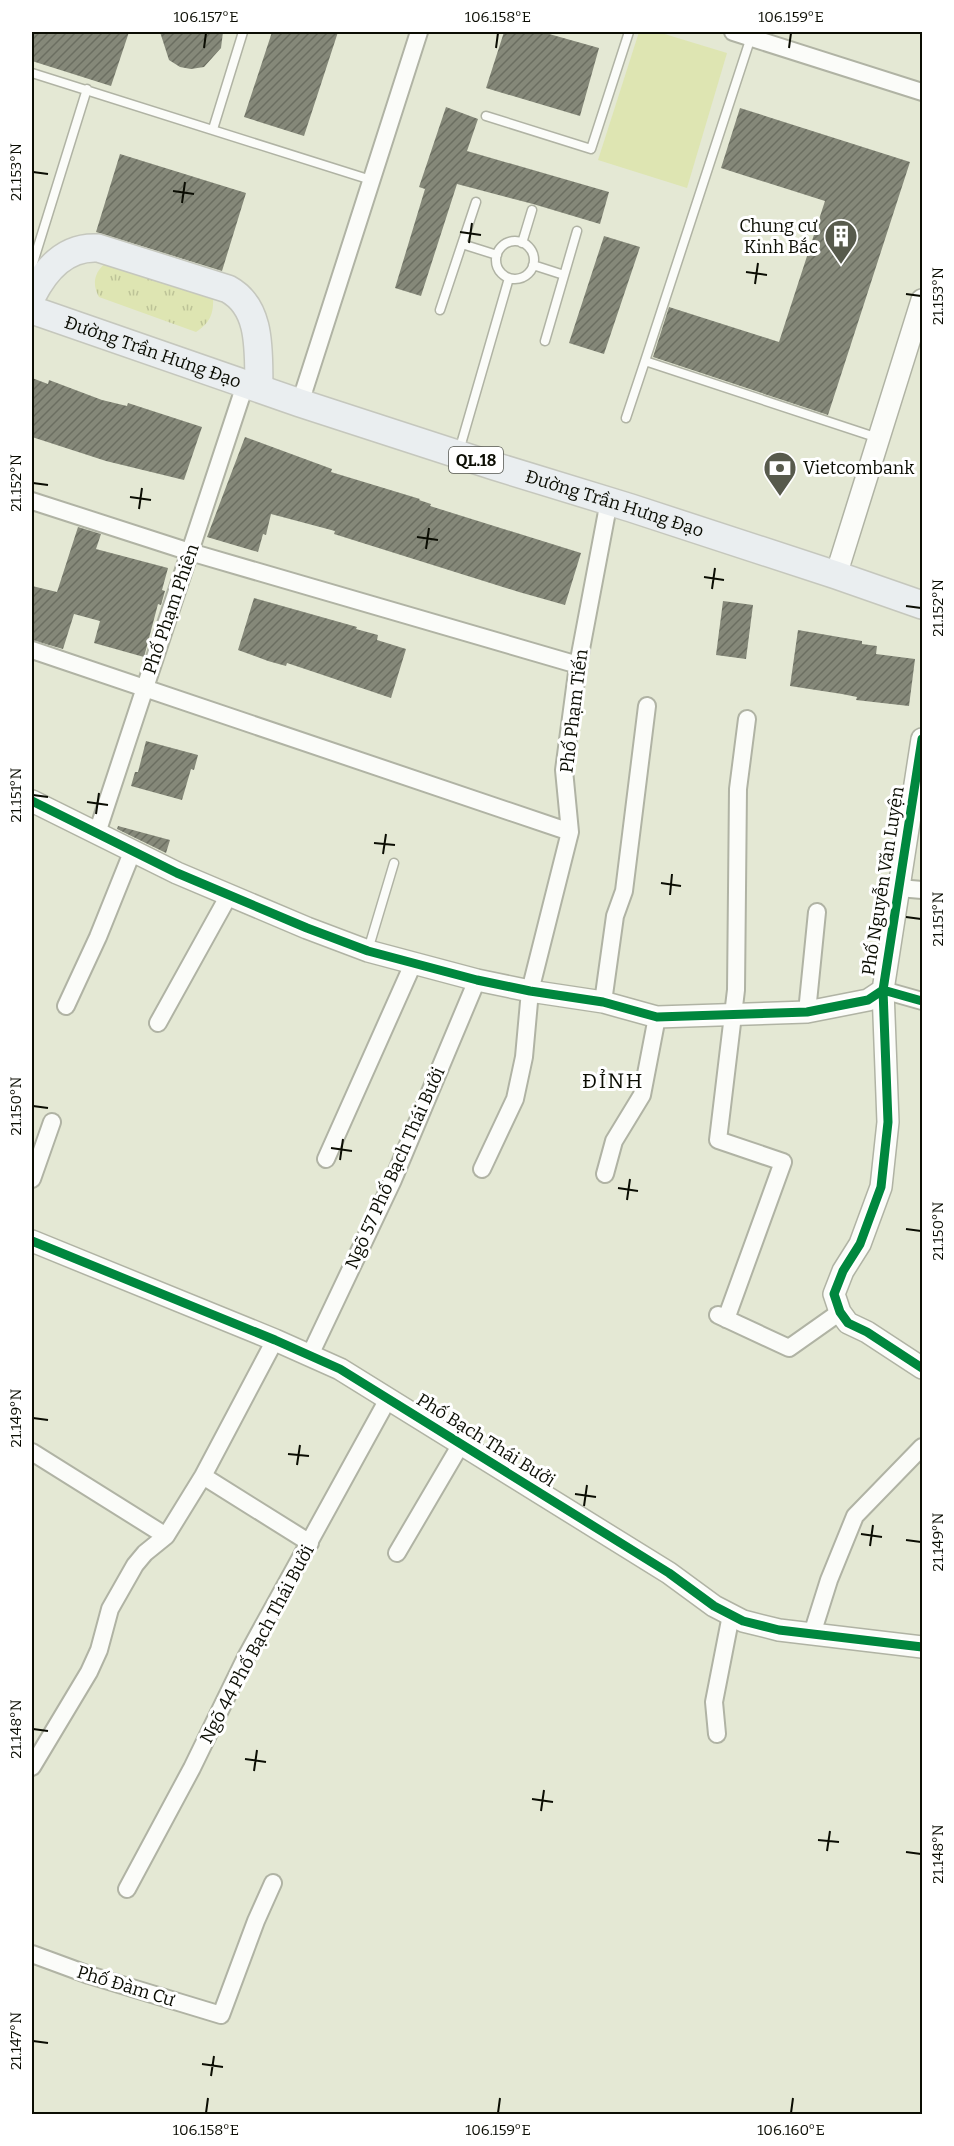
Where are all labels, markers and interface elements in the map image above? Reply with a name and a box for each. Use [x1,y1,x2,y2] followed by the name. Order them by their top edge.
[174,8,238,26] text: 106.157°E
[465,8,531,26] text: 106.158°E
[758,8,824,26] text: 106.159°E
[7,143,25,201] text: 21.153°N
[739,215,818,258] place label: Chung cư Kinh Bắc
[823,218,859,265] building icon: Chung cư Kinh Bắc
[929,267,947,325] text: 21.153°N
[62,311,244,393] street label: Đường Trần Hưng Đạo
[449,447,503,473] road number: QL.18
[762,450,798,497] bank icon: Vietcombank
[7,454,25,512] text: 21.152°N
[803,457,915,479] place label: Vietcombank
[523,465,707,542] street label: Đường Trần Hưng Đạo
[138,540,204,677] street label: Phố Phạm Phiên
[929,579,947,637] text: 21.152°N
[555,647,593,774] street label: Phố Phạm Tiến
[7,767,25,822] text: 21.151°N
[857,784,909,977] street label: Phố Nguyễn Văn Luyện
[929,891,947,946] text: 21.151°N
[340,1064,450,1272] street label: Ngõ 57 Phố Bạch Thái Bưởi
[582,1068,644,1094] district label: ĐỈNH
[7,1076,25,1136] text: 21.150°N
[929,1201,947,1261] text: 21.150°N
[7,1388,25,1447] text: 21.149°N
[413,1388,559,1492] street label: Phố Bạch Thái Bưởi
[929,1512,947,1571] text: 21.149°N
[195,1541,319,1747] street label: Ngõ 44 Phố Bạch Thái Bưởi
[7,1699,25,1759] text: 21.148°N
[929,1824,947,1884] text: 21.148°N
[74,1961,178,2011] street label: Phố Đàm Cư
[7,2012,25,2070] text: 21.147°N
[173,2121,239,2139] text: 106.158°E
[465,2121,531,2139] text: 106.159°E
[757,2121,825,2139] text: 106.160°E

